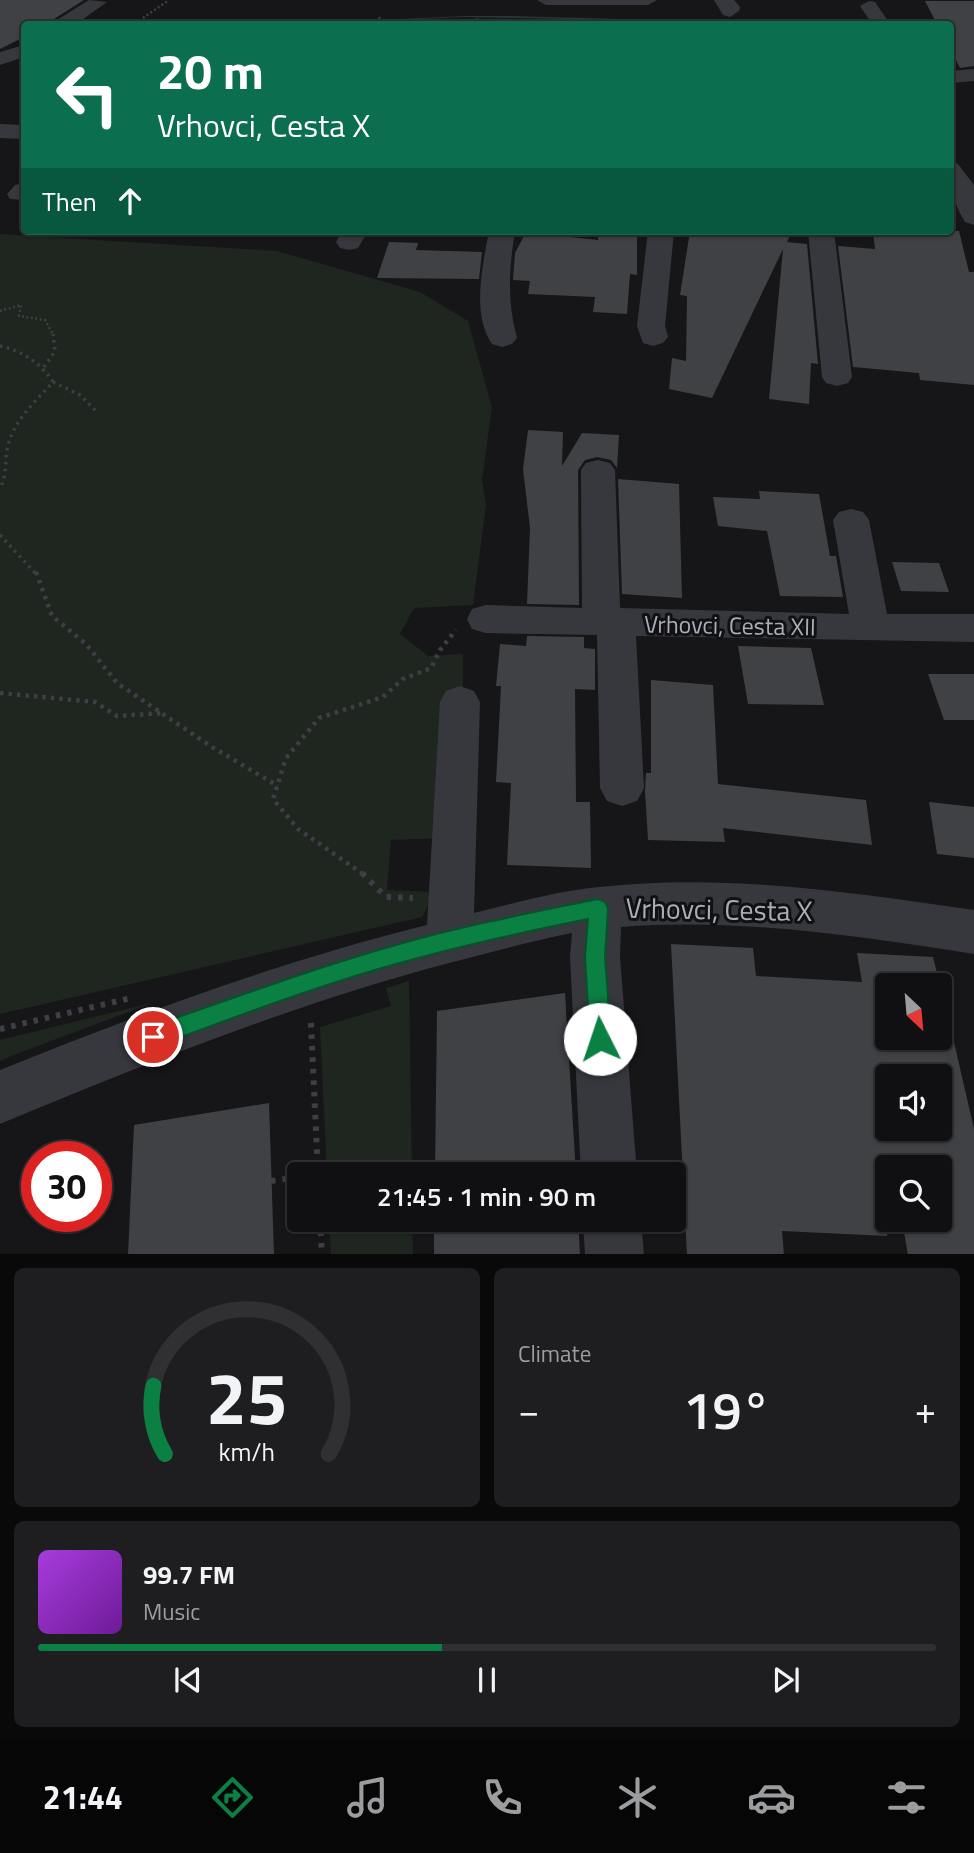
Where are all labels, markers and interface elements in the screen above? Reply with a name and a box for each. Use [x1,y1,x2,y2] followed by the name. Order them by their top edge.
[157,33,264,108] text: 20 m
[42,49,133,140] icon: left
[157,101,370,149] text: Vrhovci, Cesta X
[42,182,97,221] text: Then
[111,182,149,220] icon: ahead
[644,606,816,644] street label: Vrhovci, Cesta XII
[625,886,813,932] street label: Vrhovci, Cesta X
[875,973,952,1050] north arrow
[875,973,952,1232] map controls
[563,1002,637,1076] position arrow
[123,1007,183,1067] pin
[134,1018,172,1056] icon: arrive
[875,1064,952,1141] button: sound
[21,1141,112,1232] speed limit sign: 30
[875,1155,952,1232] button: search
[377,1177,596,1216] text: 21:45 · 1 min · 90 m
[518,1336,591,1371] text: Climate
[206,1342,288,1452] text: 25
[683,1370,771,1449] text: 19°
[518,1381,539,1439] text: −
[915,1381,936,1439] text: +
[219,1432,275,1470] text: km/h
[143,1555,235,1594] text: 99.7 FM
[143,1594,200,1629] text: Music
[169,1661,207,1699] icon: previous
[468,1661,506,1699] icon: pause
[767,1661,805,1699] icon: next
[43,1773,123,1821] text: 21:44
[208,1773,257,1822] icon: directions
[343,1773,392,1822] icon: music
[478,1773,527,1822] icon: phone
[613,1773,662,1822] icon: climate
[747,1773,796,1822] icon: car
[882,1773,931,1822] icon: filters

